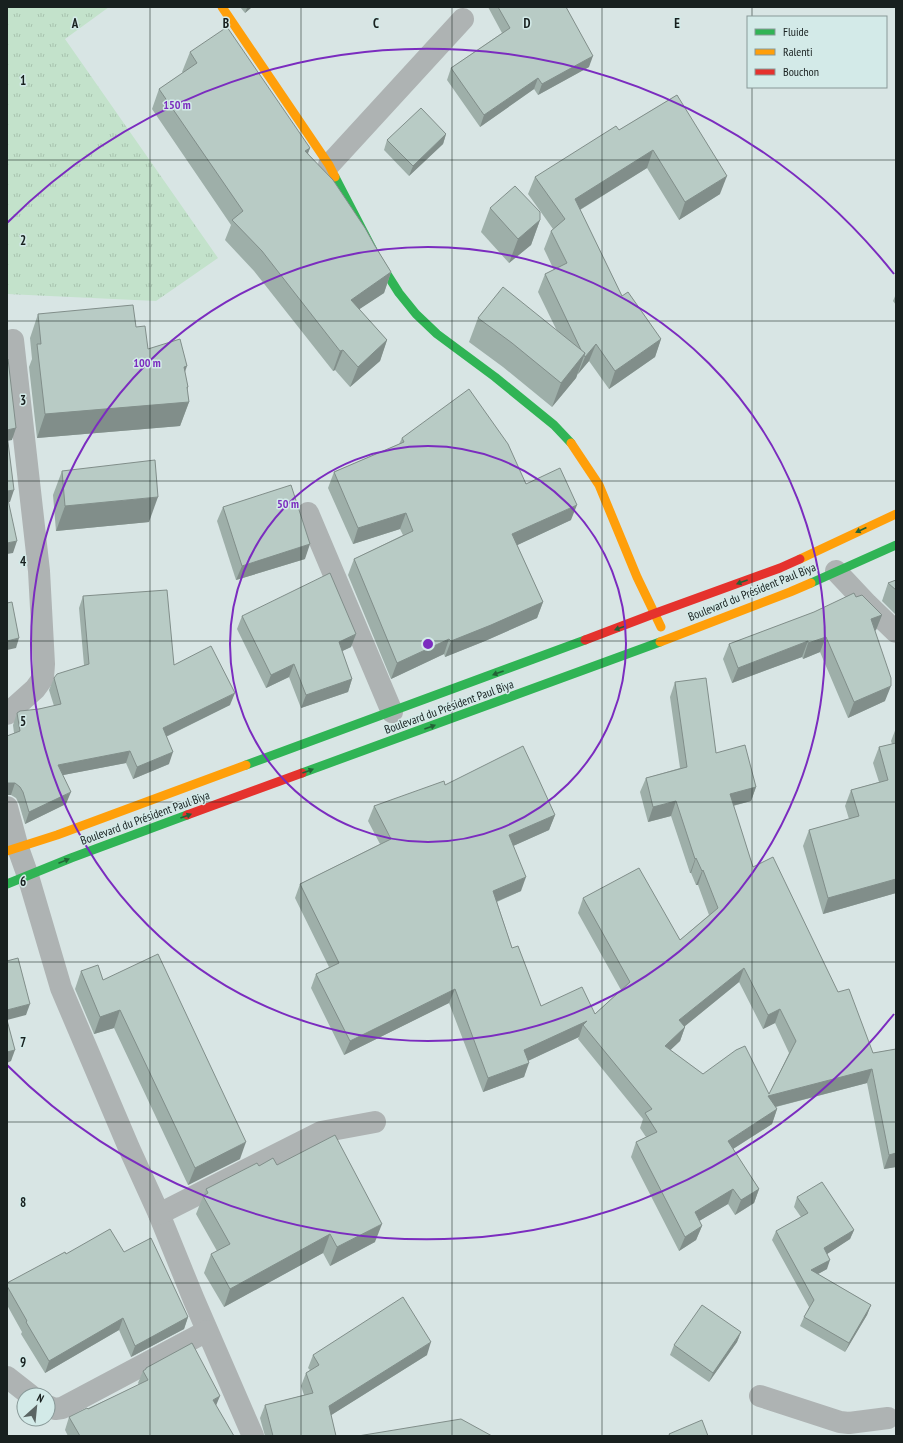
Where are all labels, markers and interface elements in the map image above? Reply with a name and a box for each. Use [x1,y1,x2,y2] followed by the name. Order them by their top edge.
[71,15,79,32] text: A
[223,15,229,32] text: B
[373,15,379,32] text: C
[524,15,531,32] text: D
[674,15,680,32] text: E
[747,16,887,88] legend
[783,24,809,39] text: Fluide
[783,44,812,59] text: Ralenti
[783,64,819,79] text: Bouchon
[20,72,26,89] text: 1
[163,97,191,112] text: 150 m
[20,232,26,249] text: 2
[133,355,161,370] text: 100 m
[20,392,26,409] text: 3
[277,496,299,511] text: 50 m
[855,527,866,533] one-way arrow
[20,553,27,570] text: 4
[686,559,818,624] street label: Boulevard du Président Paul Biya
[735,579,747,585] one-way arrow
[613,625,625,631] one-way arrow
[421,637,435,651] centre of rings
[492,670,504,676] one-way arrow
[382,676,516,737] street label: Boulevard du Président Paul Biya
[20,713,26,730] text: 5
[425,723,437,729] one-way arrow
[302,768,314,774] one-way arrow
[78,787,212,848] street label: Boulevard du Président Paul Biya
[180,813,192,819] one-way arrow
[58,858,69,864] one-way arrow
[20,873,26,890] text: 6
[20,1034,26,1051] text: 7
[20,1194,26,1211] text: 8
[20,1354,26,1371] text: 9
[16,1387,56,1427] north arrow
[35,1391,46,1406] text: N

